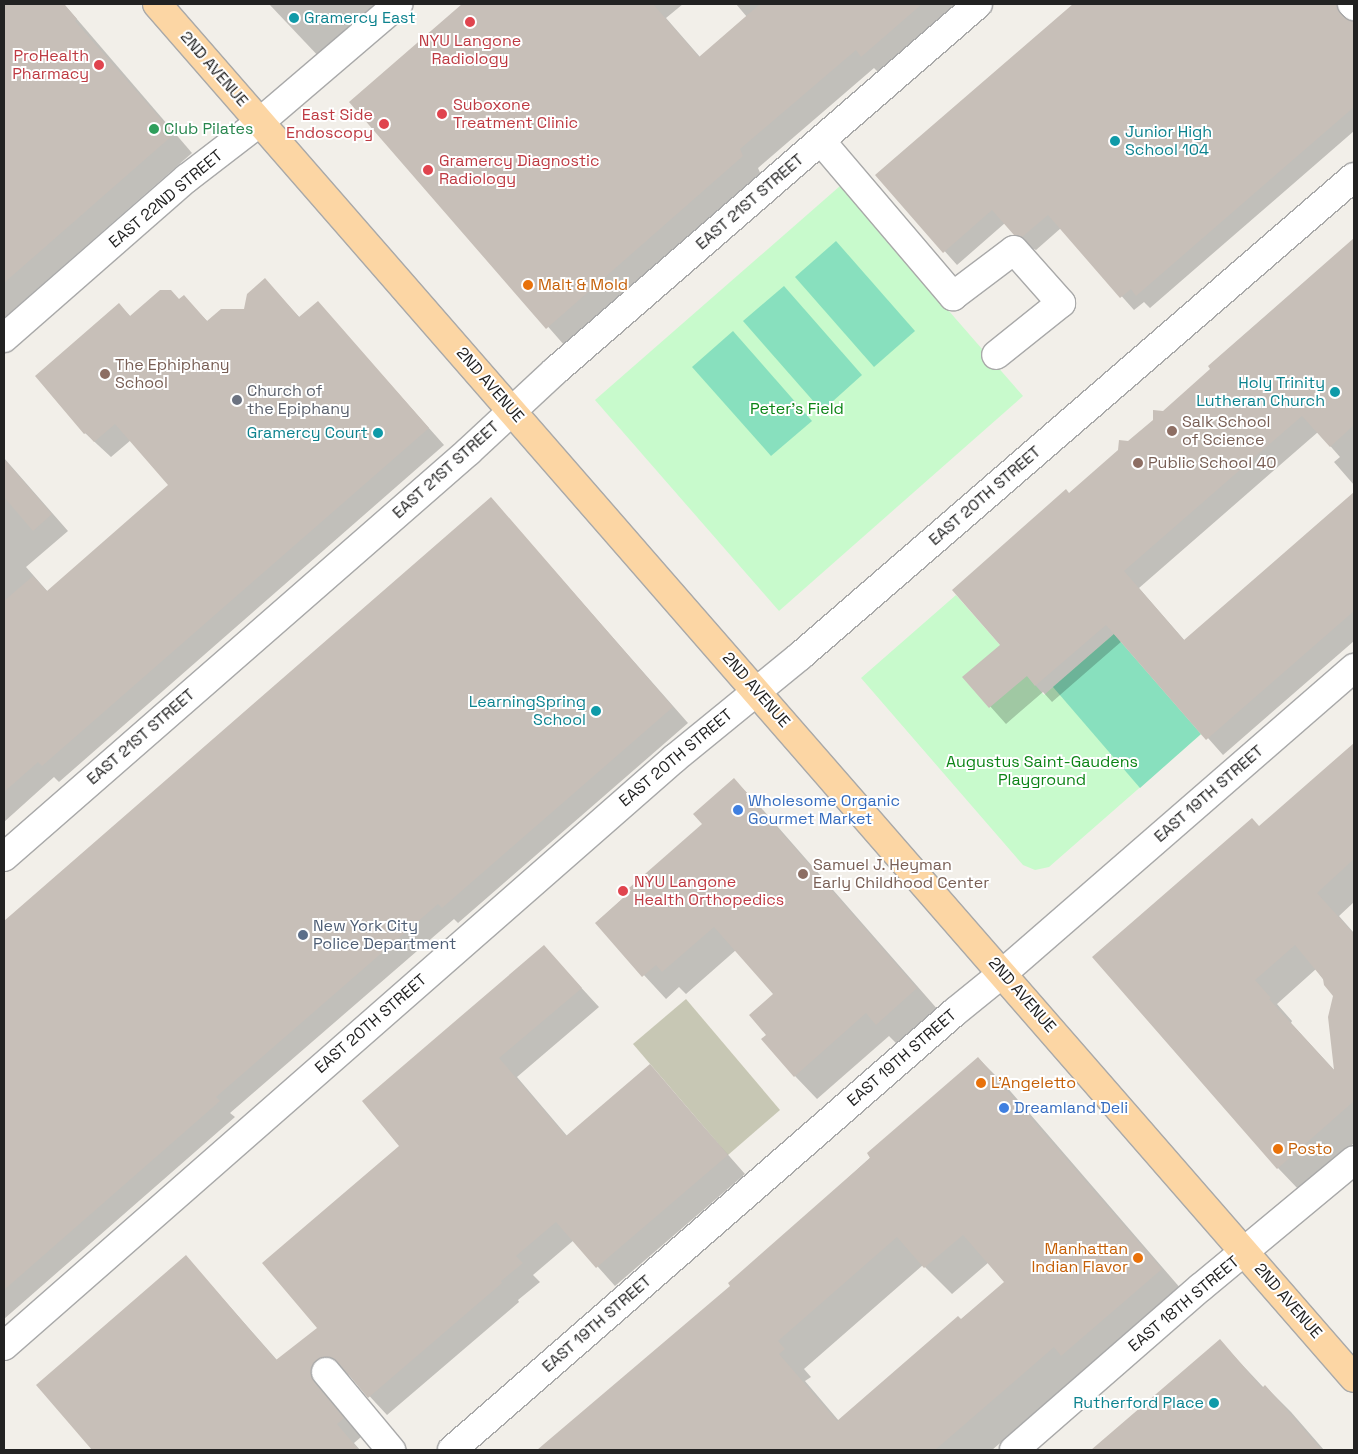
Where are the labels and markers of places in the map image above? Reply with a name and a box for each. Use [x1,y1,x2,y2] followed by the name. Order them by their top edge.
[304,8,416,28] place label: Gramercy East
[288,12,300,24] marker: Gramercy East
[463,15,477,29] marker: NYU Langone Radiology
[419,31,521,69] place label: NYU Langone Radiology
[12,46,89,84] place label: ProHealth Pharmacy
[93,59,105,71] marker: ProHealth Pharmacy
[453,95,578,133] place label: Suboxone Treatment Clinic
[286,105,373,143] place label: East Side Endoscopy
[435,107,449,121] marker: Suboxone Treatment Clinic
[377,117,391,131] marker: East Side Endoscopy
[164,119,254,139] place label: Club Pilates
[1125,122,1212,160] place label: Junior High School 104
[148,123,160,135] marker: Club Pilates
[1109,135,1121,147] marker: Junior High School 104
[439,151,600,189] place label: Gramercy Diagnostic Radiology
[421,163,435,177] marker: Gramercy Diagnostic Radiology
[538,275,628,295] place label: Malt & Mold
[522,279,534,291] marker: Malt & Mold
[115,355,230,393] place label: The Ephiphany School
[99,368,111,380] marker: The Ephiphany School
[1196,373,1325,411] place label: Holy Trinity Lutheran Church
[247,381,350,419] place label: Church of the Epiphany
[1329,386,1341,398] marker: Holy Trinity Lutheran Church
[231,394,243,406] marker: Church of the Epiphany
[1182,412,1271,450] place label: Salk School of Science
[247,423,368,443] place label: Gramercy Court
[1166,425,1178,437] marker: Salk School of Science
[372,427,384,439] marker: Gramercy Court
[1148,453,1276,473] place label: Public School 40
[1132,457,1144,469] marker: Public School 40
[469,692,586,730] place label: LearningSpring School
[590,705,602,717] marker: LearningSpring School
[748,791,900,829] place label: Wholesome Organic Gourmet Market
[732,804,744,816] marker: Wholesome Organic Gourmet Market
[813,855,989,893] place label: Samuel J. Heyman Early Childhood Center
[797,868,809,880] marker: Samuel J. Heyman Early Childhood Center
[634,872,784,910] place label: NYU Langone Health Orthopedics
[616,884,630,898] marker: NYU Langone Health Orthopedics
[313,916,456,954] place label: New York City Police Department
[297,929,309,941] marker: New York City Police Department
[991,1073,1076,1093] place label: L'Angeletto
[975,1077,987,1089] marker: L'Angeletto
[1014,1098,1128,1118] place label: Dreamland Deli
[998,1102,1010,1114] marker: Dreamland Deli
[1288,1139,1332,1159] place label: Posto
[1272,1143,1284,1155] marker: Posto
[1031,1239,1128,1277] place label: Manhattan Indian Flavor
[1132,1252,1144,1264] marker: Manhattan Indian Flavor
[1073,1393,1204,1413] place label: Rutherford Place
[1208,1397,1220,1409] marker: Rutherford Place

